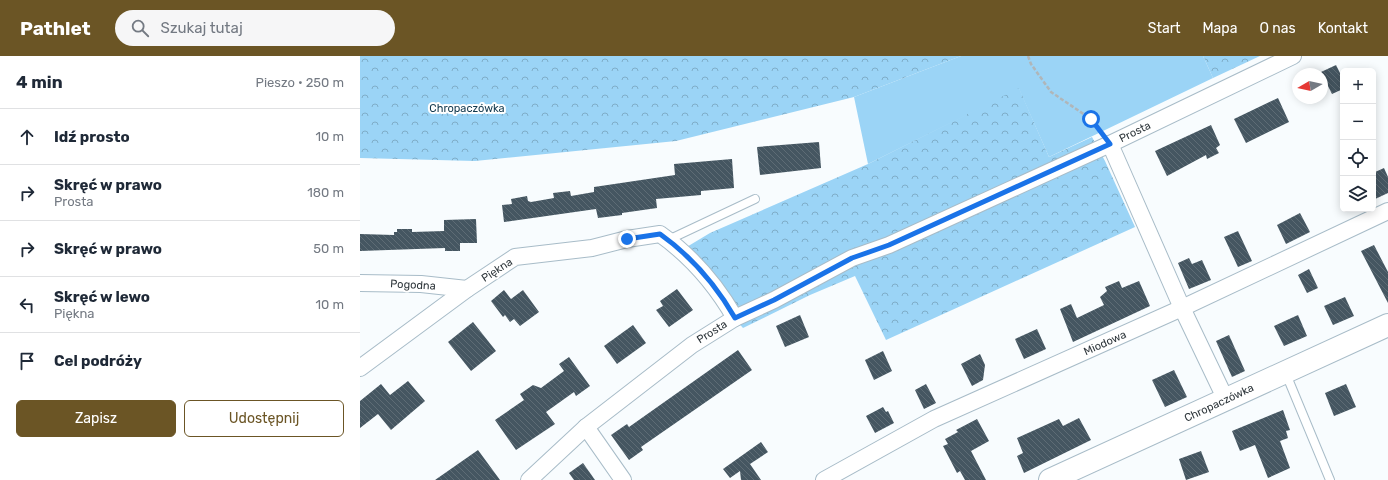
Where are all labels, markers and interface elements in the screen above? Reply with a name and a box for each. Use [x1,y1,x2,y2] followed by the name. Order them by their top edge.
[115,10,395,46] search box
[20,17,91,40] text: Pathlet
[129,17,151,39] icon: search
[161,19,243,37] text: Szukaj tutaj
[1148,20,1180,37] text: Start
[1202,20,1237,37] text: Mapa
[1259,20,1296,37] text: O nas
[1318,20,1368,37] text: Kontakt
[1292,68,1328,104] north arrow
[1340,68,1376,212] map controls
[1340,68,1376,104] button: +
[16,72,63,92] text: 4 min
[256,75,344,90] text: Pieszo · 250 m
[429,102,505,115] park label: Chropaczówka
[1340,104,1376,140] button: −
[1082,110,1100,128] route start
[1117,119,1153,145] street label: Prosta
[16,126,38,148] icon: ahead
[54,128,130,146] text: Idź prosto
[315,129,344,144] text: 10 m
[1340,140,1376,176] button: locate
[54,176,162,194] text: Skręć w prawo
[1340,176,1376,212] button: layers
[16,182,38,204] icon: right
[307,185,344,200] text: 180 m
[54,194,94,209] text: Prosta
[618,230,636,248] route end
[16,238,38,260] icon: right
[54,240,162,258] text: Skręć w prawo
[313,241,344,256] text: 50 m
[479,255,515,285] street label: Piękna
[390,277,436,293] street label: Pogodna
[54,288,150,306] text: Skręć w lewo
[16,294,38,316] icon: left
[315,297,344,312] text: 10 m
[54,306,95,321] text: Piękna
[694,318,730,346] street label: Prosta
[1082,328,1128,358] street label: Miodowa
[16,350,38,372] icon: arrive
[54,352,142,370] text: Cel podróży
[1182,381,1256,425] street label: Chropaczówka
[16,400,176,437] button: Zapisz
[184,400,344,437] button: Udostępnij

